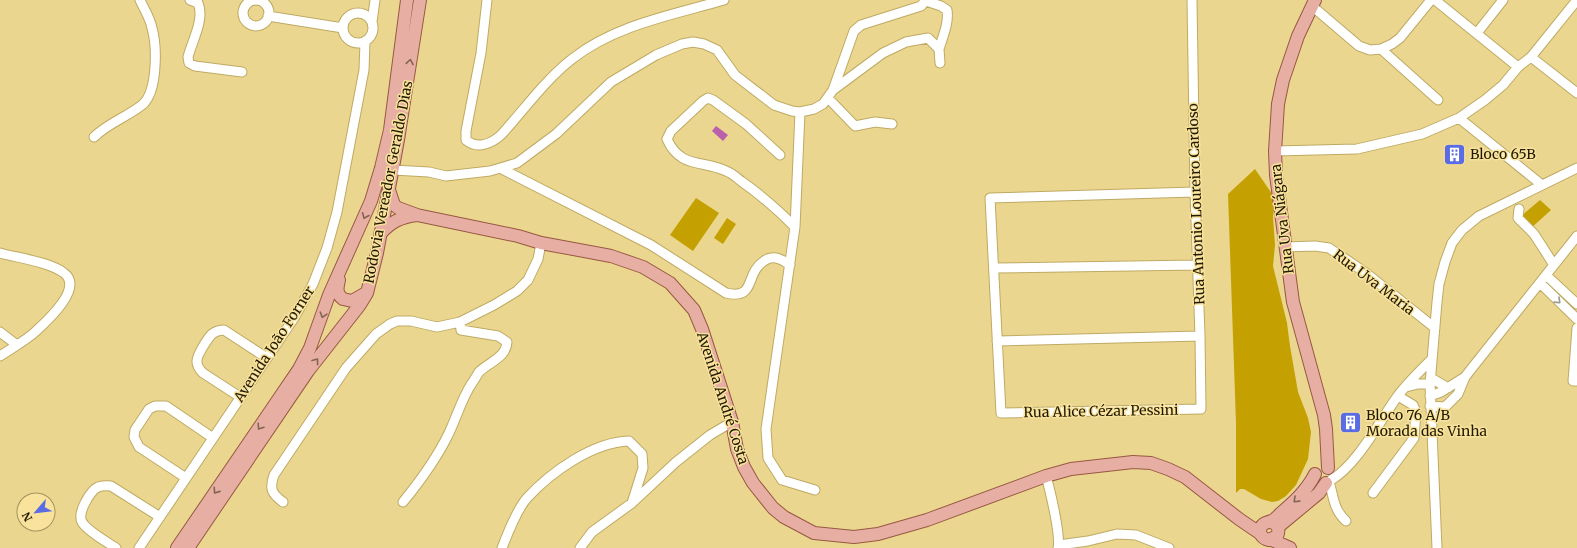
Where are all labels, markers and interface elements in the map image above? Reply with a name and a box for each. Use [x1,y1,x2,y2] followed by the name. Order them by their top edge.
[405,59,414,65] one-way arrow
[359,79,417,285] street label: Rodovia Vereador Geraldo Dias
[1183,103,1209,305] street label: Rua Antonio Loureiro Cardoso
[1442,141,1468,167] building icon: Bloco 65B
[1470,145,1536,163] place label: Bloco 65B
[1266,163,1298,275] street label: Rua Uva Niágara
[361,213,369,220] one-way arrow
[1330,245,1419,319] street label: Rua Uva Maria
[229,283,318,406] street label: Avenida João Forner
[1553,296,1561,304] one-way arrow
[319,311,328,318] one-way arrow
[693,328,753,467] street label: Avenida André Costa
[311,358,318,365] one-way arrow
[1023,401,1179,421] street label: Rua Alice Cézar Pessini
[1366,406,1488,440] place label: Bloco 76 A/B Morada das Vinha
[1337,410,1363,436] building icon: Bloco 76 A/B Morada das Vinha
[258,423,265,430] one-way arrow
[213,487,221,494] one-way arrow
[16,492,56,532] north arrow
[1293,495,1301,503] one-way arrow
[19,509,35,524] text: N

